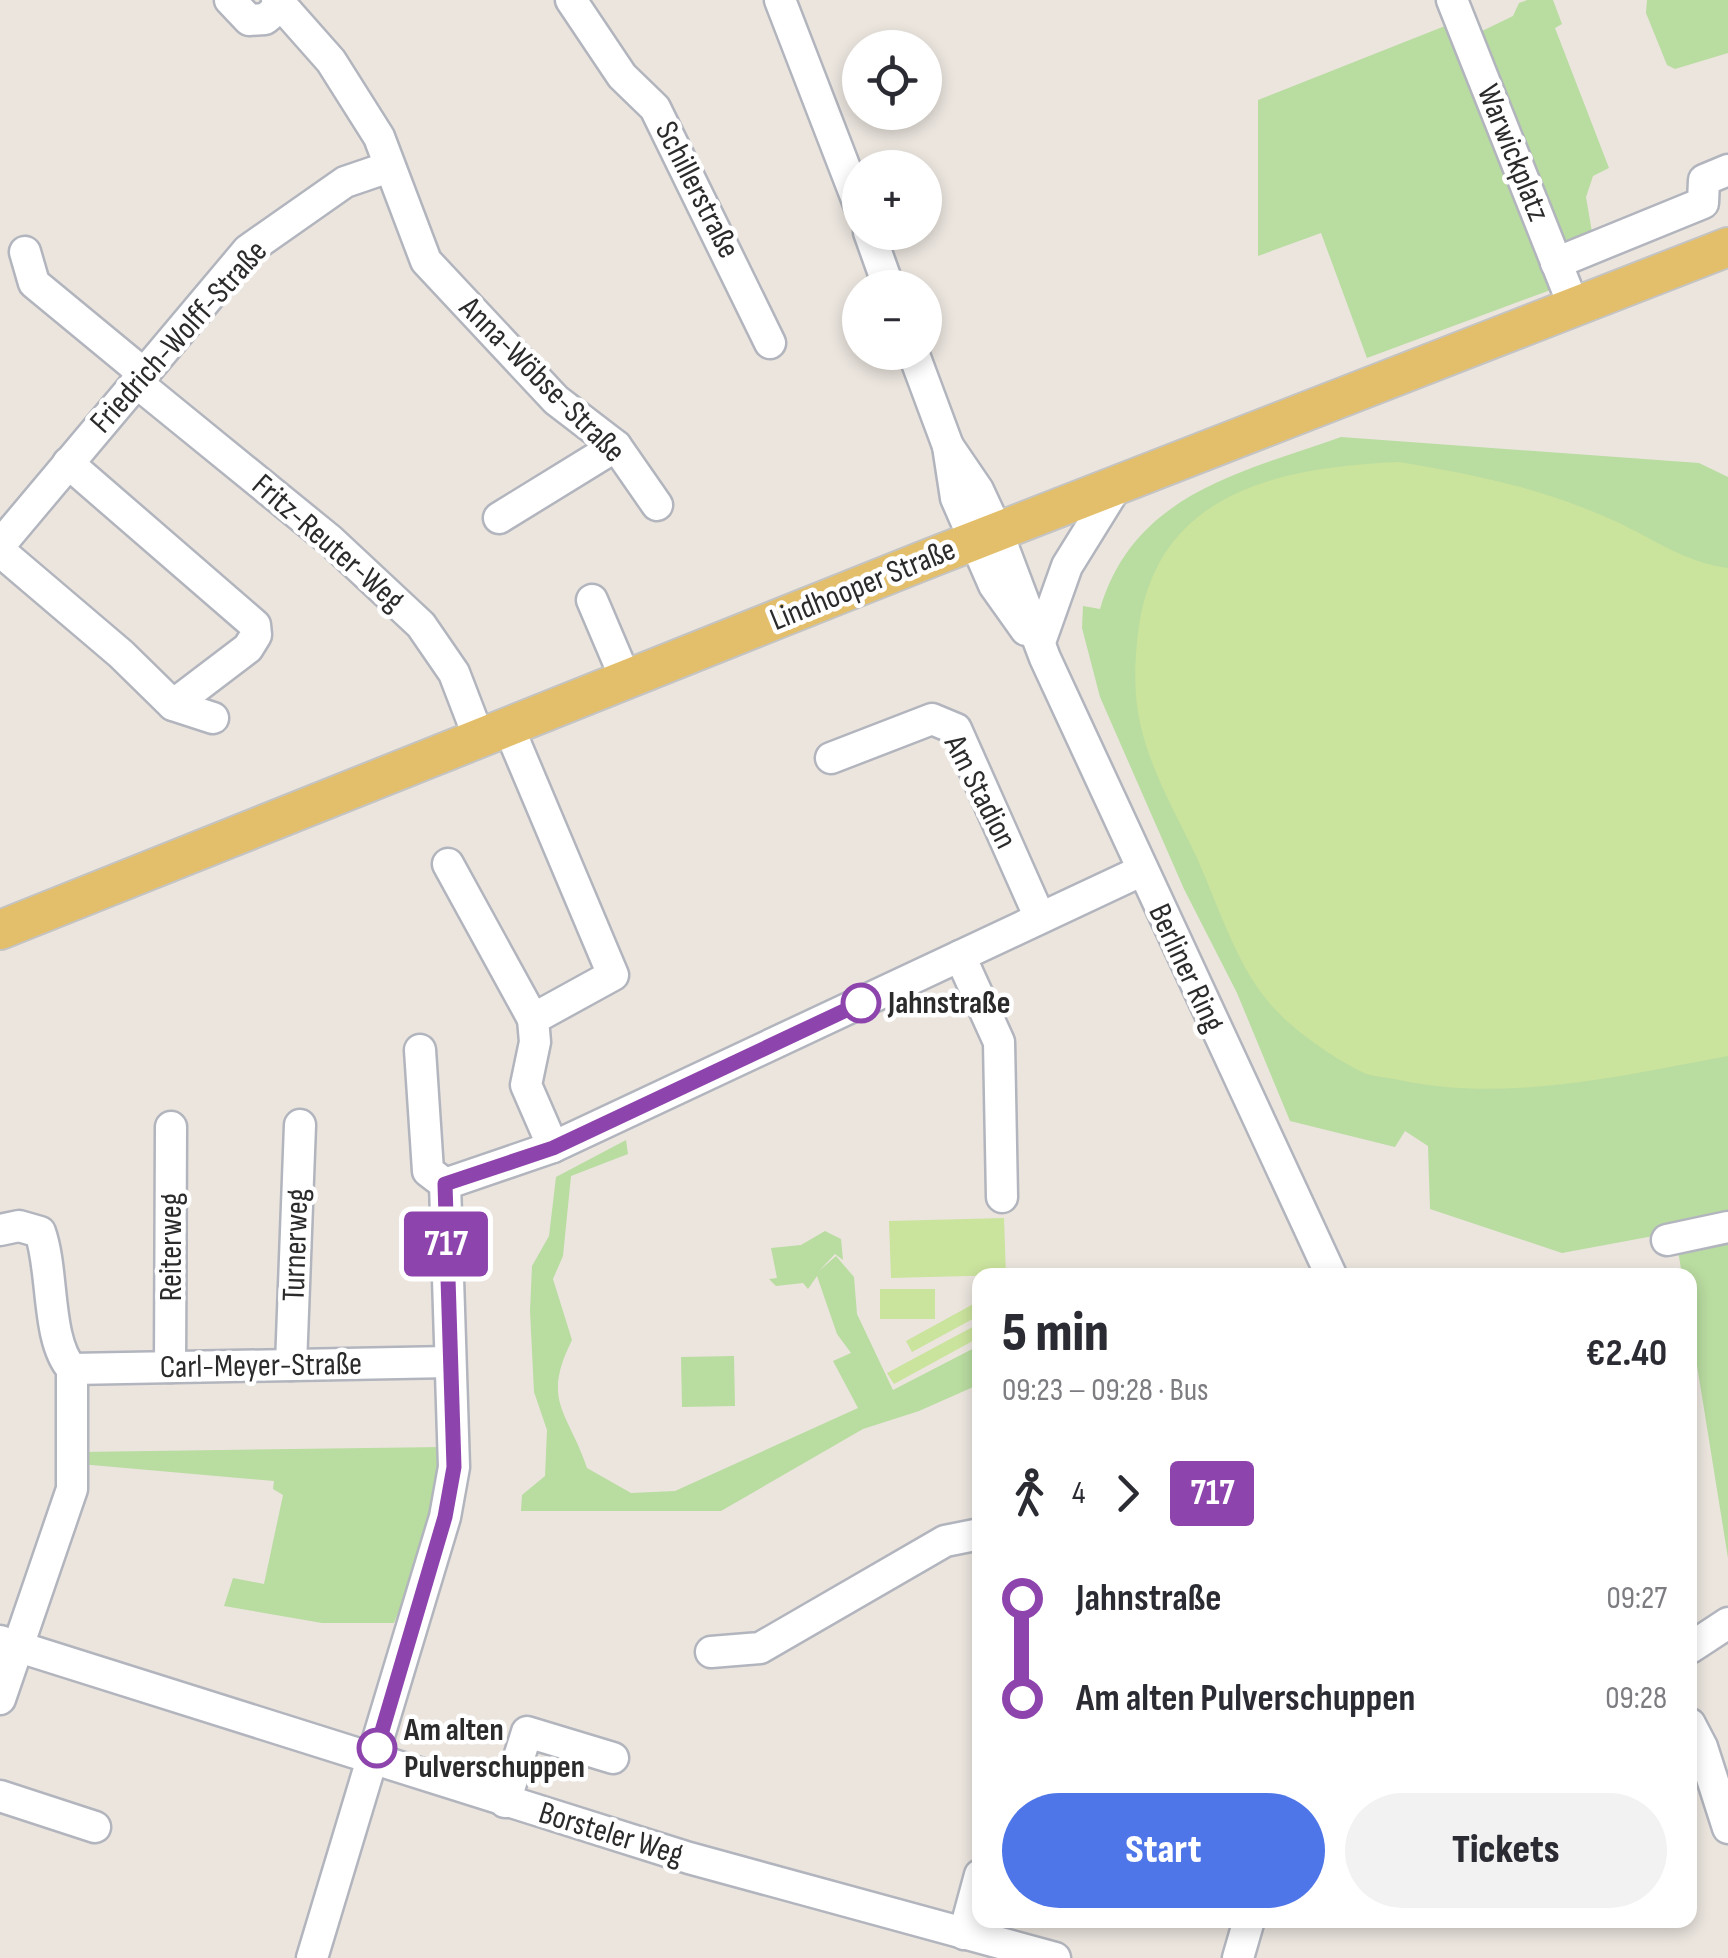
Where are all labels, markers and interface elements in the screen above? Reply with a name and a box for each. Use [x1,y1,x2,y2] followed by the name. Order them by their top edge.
[842,30,942,370] map controls
[842,30,942,130] button: locate
[1468,79,1558,227] street label: Warwickplatz
[646,115,748,265] street label: Schillerstraße
[842,150,942,250] button: +
[82,233,276,441] street label: Friedrich-Wolff-Straße
[842,270,942,370] button: −
[450,288,633,471] street label: Anna-Wöbse-Straße
[244,466,412,620] street label: Fritz-Reuter-Weg
[765,530,961,640] street label: Lindhooper Straße
[935,728,1025,855] street label: Am Stadion
[1139,898,1233,1038] street label: Berliner Ring
[842,984,880,1022] marker: Jahnstraße
[887,984,1011,1023] place label: Jahnstraße
[275,1188,317,1302] street label: Turnerweg
[152,1193,191,1301] street label: Reiterweg
[388,1212,504,1276] line badge: 717
[424,1223,468,1266] text: 717
[1002,1300,1109,1367] text: 5 min
[1586,1331,1667,1376] text: €2.40
[160,1345,362,1387] street label: Carl-Meyer-Straße
[1002,1371,1209,1410] text: 09:23 – 09:28 · Bus
[1002,1466,1057,1521] icon: walk
[1100,1466,1155,1521] icon: forward
[1190,1472,1234,1515] text: 717
[1072,1474,1085,1513] text: 4
[1076,1576,1221,1621] text: Jahnstraße
[1606,1579,1667,1618] text: 09:27
[1076,1676,1415,1721] text: Am alten Pulverschuppen
[1605,1679,1667,1718] text: 09:28
[403,1711,585,1787] place label: Am alten Pulverschuppen
[358,1729,396,1767] marker: Am alten Pulverschuppen
[1002,1793,1325,1908] button: Start
[1345,1793,1667,1908] button: Tickets
[534,1794,688,1874] street label: Borsteler Weg

